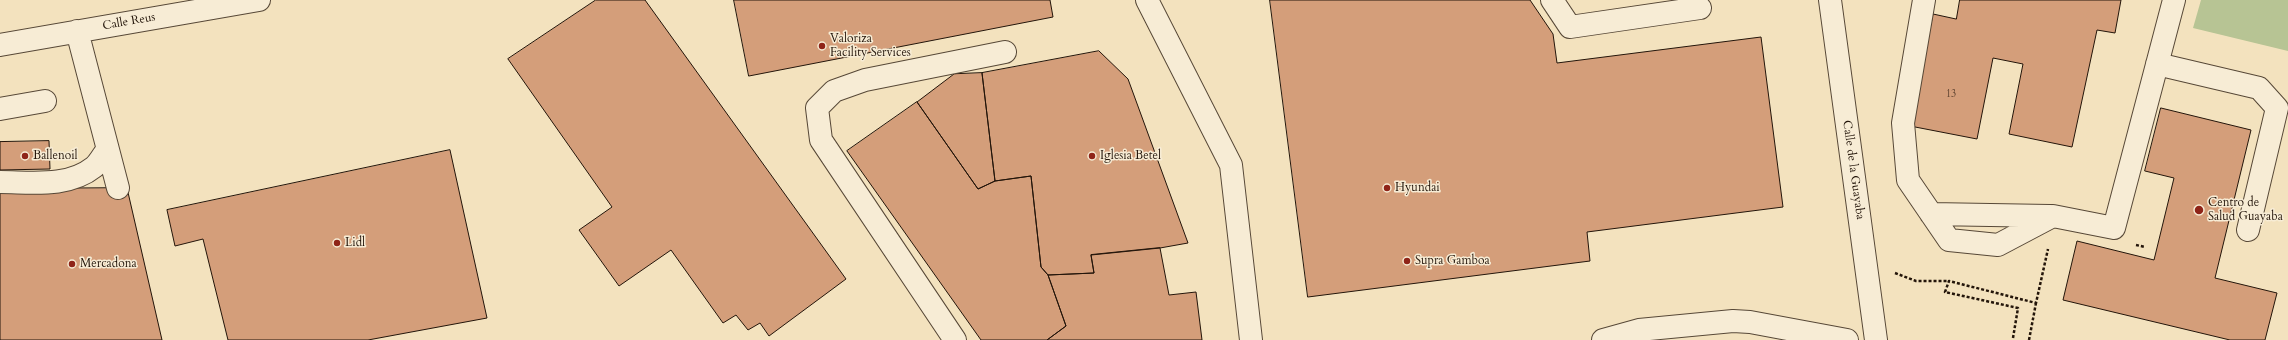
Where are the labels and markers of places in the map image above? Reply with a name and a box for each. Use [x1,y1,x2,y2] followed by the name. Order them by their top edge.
[830,32,911,60] place label: Valoriza Facility Services
[817,41,827,51] marker: Valoriza Facility Services
[33,149,78,163] place label: Ballenoil
[1100,149,1161,163] place label: Iglesia Betel
[20,151,30,161] marker: Ballenoil
[1087,151,1097,161] marker: Iglesia Betel
[1395,181,1440,195] place label: Hyundai
[1382,183,1392,193] marker: Hyundai
[2208,196,2283,224] place label: Centro de Salud Guayaba
[2193,204,2205,216] marker: Centro de Salud Guayaba
[345,236,365,250] place label: Lidl
[332,238,342,248] marker: Lidl
[1415,254,1490,268] place label: Supra Gamboa
[1402,256,1412,266] marker: Supra Gamboa
[80,257,137,271] place label: Mercadona
[67,259,77,269] marker: Mercadona

